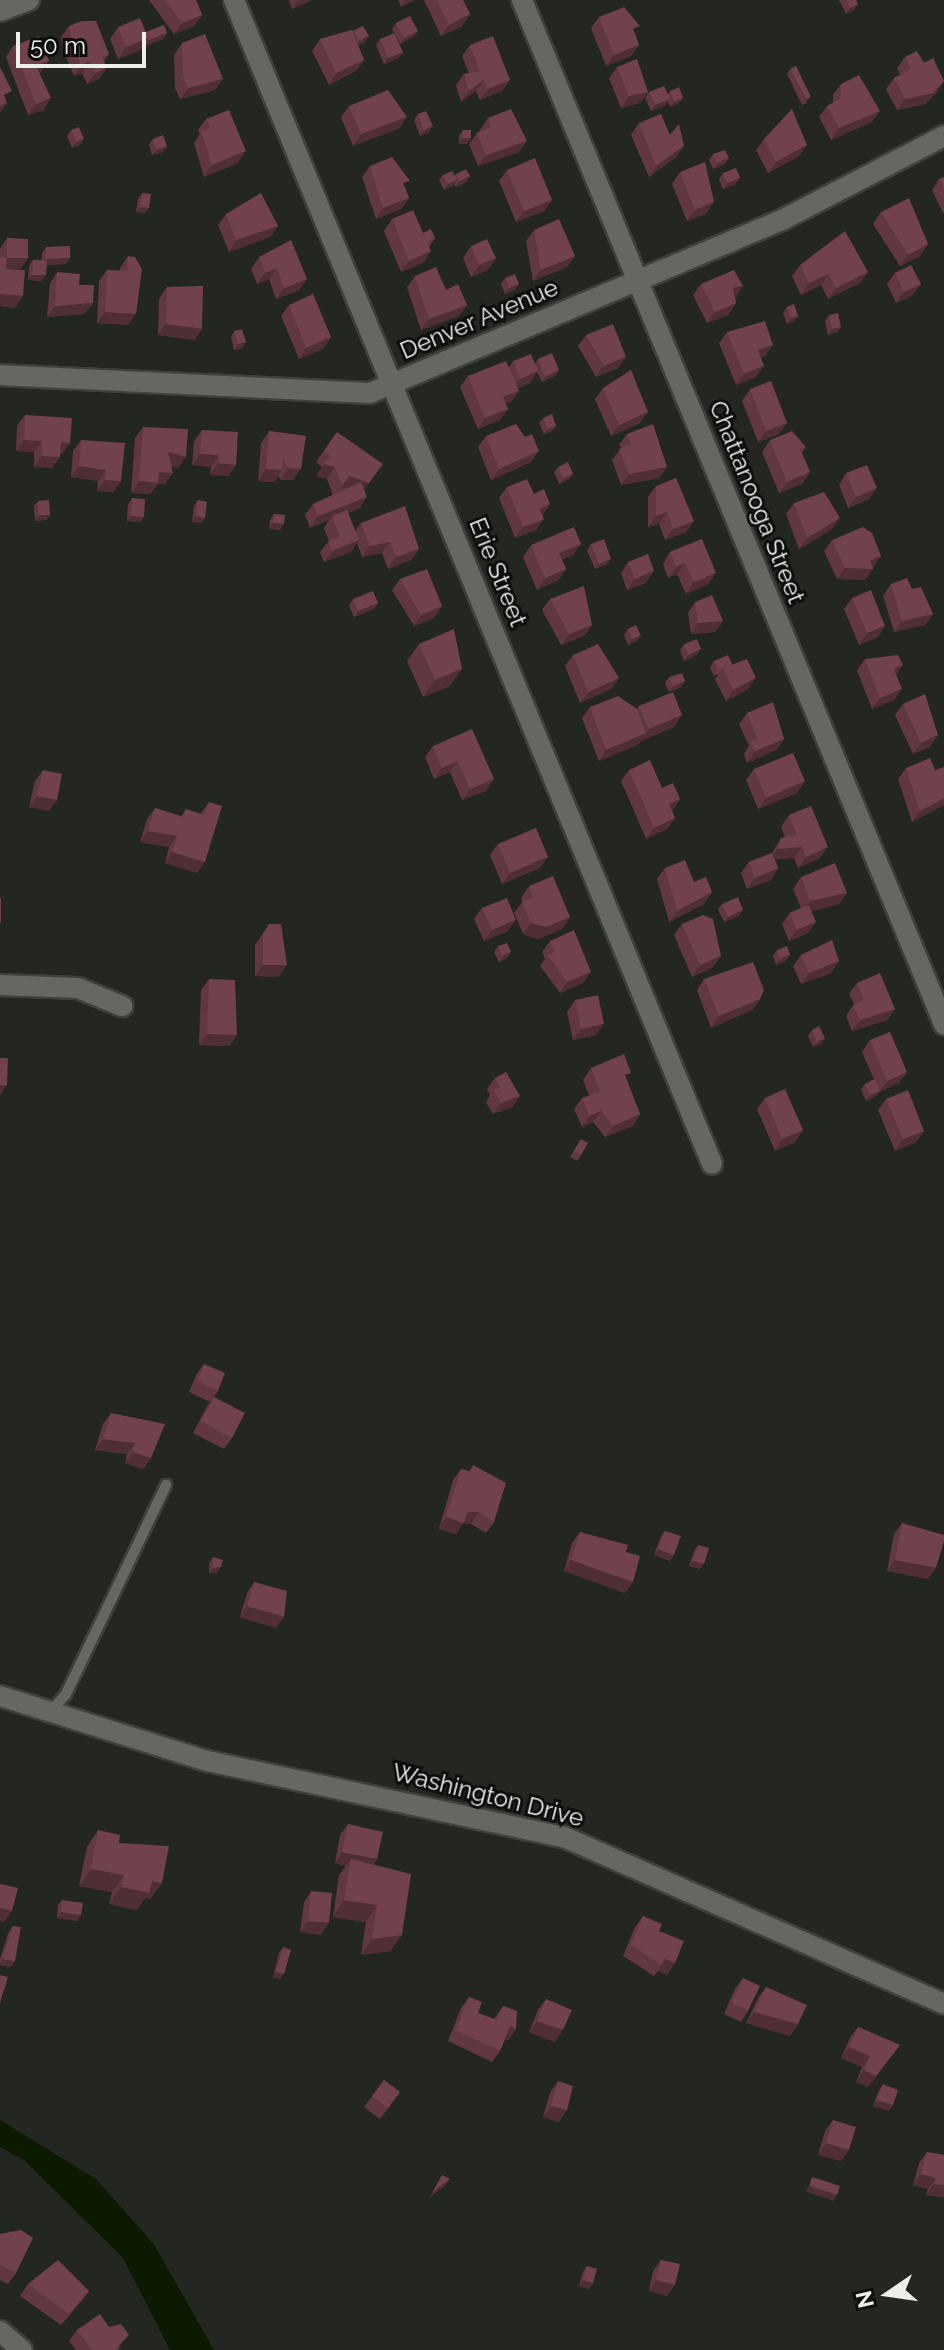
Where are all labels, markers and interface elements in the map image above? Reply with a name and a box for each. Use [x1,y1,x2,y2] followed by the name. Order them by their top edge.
[20,16,150,66] scale bar
[30,31,86,60] text: 50 m
[395,272,563,366] street label: Denver Avenue
[703,397,811,607] street label: Chattanooga Street
[463,513,533,631] street label: Erie Street
[389,1757,587,1833] street label: Washington Drive
[848,2254,928,2334] north arrow
[850,2288,879,2311] text: N

